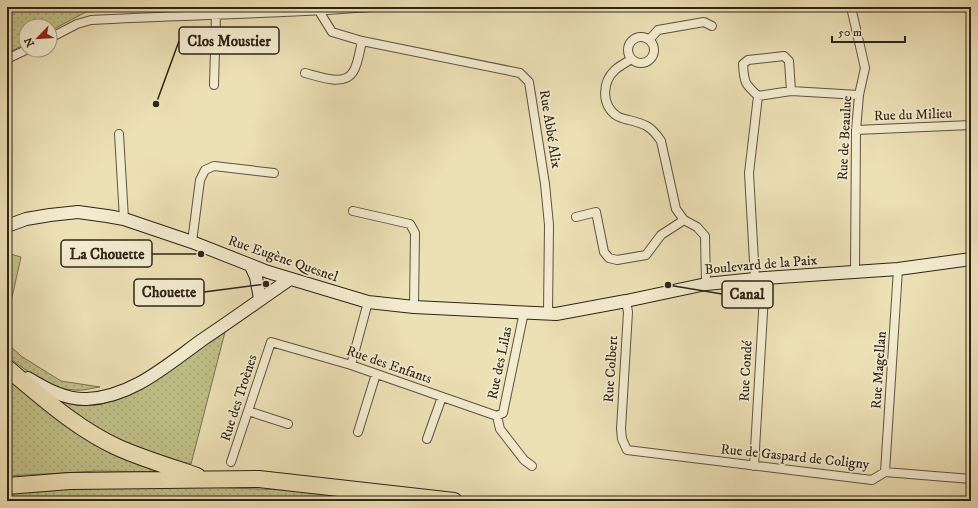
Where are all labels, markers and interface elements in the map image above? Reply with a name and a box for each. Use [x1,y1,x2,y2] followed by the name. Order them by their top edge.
[18,18,58,58] north arrow
[832,18,905,44] scale bar
[838,25,862,40] text: 50 m
[179,27,279,54] callout: Clos Moustier
[187,32,271,51] text: Clos Moustier
[22,35,38,49] text: N
[535,88,565,170] street label: Rue Abbé Alix
[834,95,856,181] street label: Rue de Beaulue
[874,105,953,125] street label: Rue du Milieu
[226,232,341,287] street label: Rue Eugène Quesnel
[61,240,152,267] callout: La Chouette
[70,245,145,264] text: La Chouette
[704,251,818,279] street label: Boulevard de la Paix
[134,279,204,306] callout: Chouette
[722,281,773,308] callout: Canal
[142,283,197,302] text: Chouette
[729,285,765,304] text: Canal
[484,325,517,401] street label: Rue des Lilas
[867,330,891,409] street label: Rue Magellan
[600,334,622,403] street label: Rue Colbert
[735,340,757,402] street label: Rue Condé
[344,342,434,388] street label: Rue des Enfants
[217,352,262,444] street label: Rue des Troènes
[720,440,871,474] street label: Rue de Gaspard de Coligny

